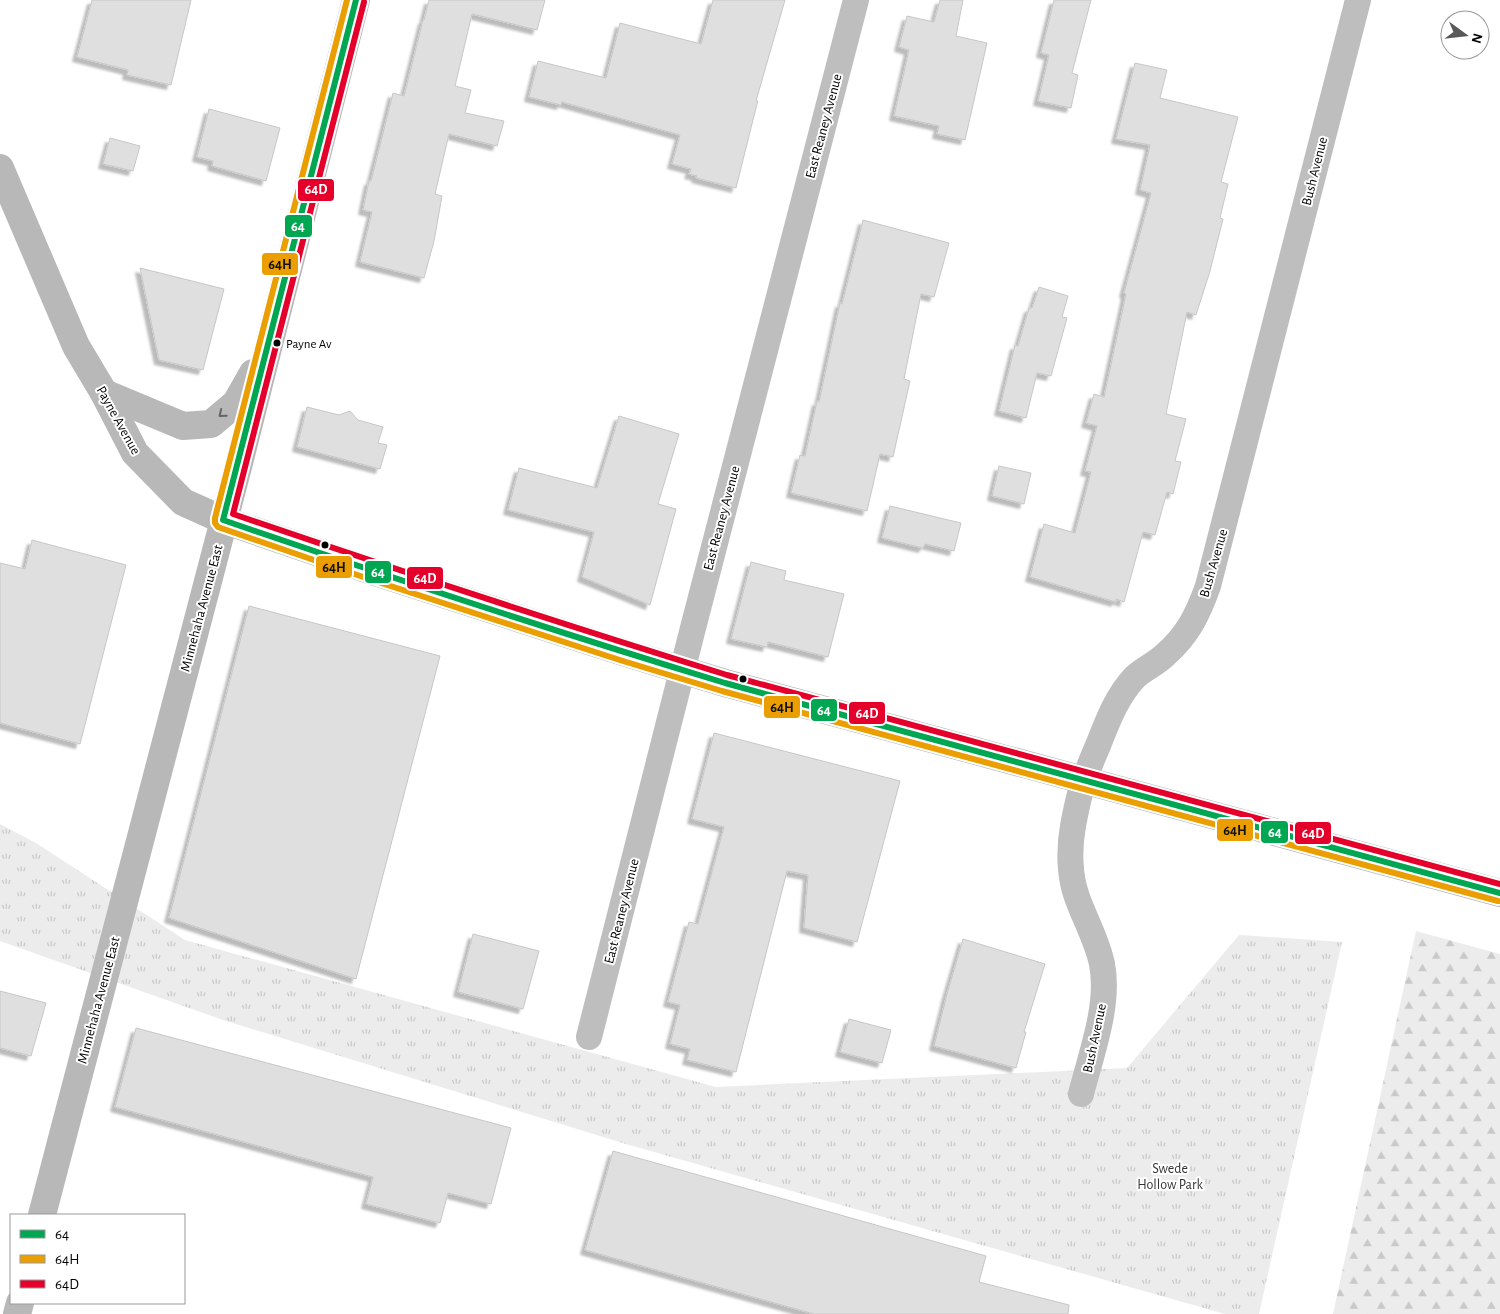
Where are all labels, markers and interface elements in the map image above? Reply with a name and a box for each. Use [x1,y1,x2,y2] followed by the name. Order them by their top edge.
[1440,10,1490,60] north arrow
[1469,32,1485,45] text: N
[803,72,845,180] street label: East Reaney Avenue
[1300,135,1330,207] street label: Bush Avenue
[297,178,335,202] line badge: 64D
[305,183,327,197] text: 64D
[284,214,313,238] line badge: 64
[291,220,305,234] text: 64
[261,252,299,276] line badge: 64H
[268,258,292,272] text: 64H
[272,338,282,348] marker: Payne Av
[286,338,332,351] place label: Payne Av
[94,384,143,457] street label: Payne Avenue
[219,409,228,418] one-way arrow
[701,464,743,572] street label: East Reaney Avenue
[1198,528,1230,599] street label: Bush Avenue
[320,540,330,550] unlabelled marker
[178,543,226,673] street label: Minnehaha Avenue East
[315,555,353,579] line badge: 64H
[364,560,392,584] line badge: 64
[322,561,346,575] text: 64H
[371,566,385,580] text: 64
[406,566,444,590] line badge: 64D
[414,572,436,586] text: 64D
[738,674,748,684] unlabelled marker
[763,695,801,719] line badge: 64H
[810,698,838,722] line badge: 64
[770,701,794,715] text: 64H
[848,701,886,725] line badge: 64D
[817,704,831,718] text: 64
[856,707,878,721] text: 64D
[1216,818,1254,842] line badge: 64H
[1260,820,1289,844] line badge: 64
[1294,821,1332,845] line badge: 64D
[1223,824,1247,838] text: 64H
[1268,826,1282,840] text: 64
[1302,827,1324,841] text: 64D
[602,857,642,965] street label: East Reaney Avenue
[75,935,123,1065] street label: Minnehaha Avenue East
[1081,1002,1109,1074] street label: Bush Avenue
[1137,1162,1203,1192] park label: Swede Hollow Park
[10,1214,185,1304] legend
[55,1227,69,1242] text: 64
[55,1252,80,1267] text: 64H
[55,1277,79,1292] text: 64D

